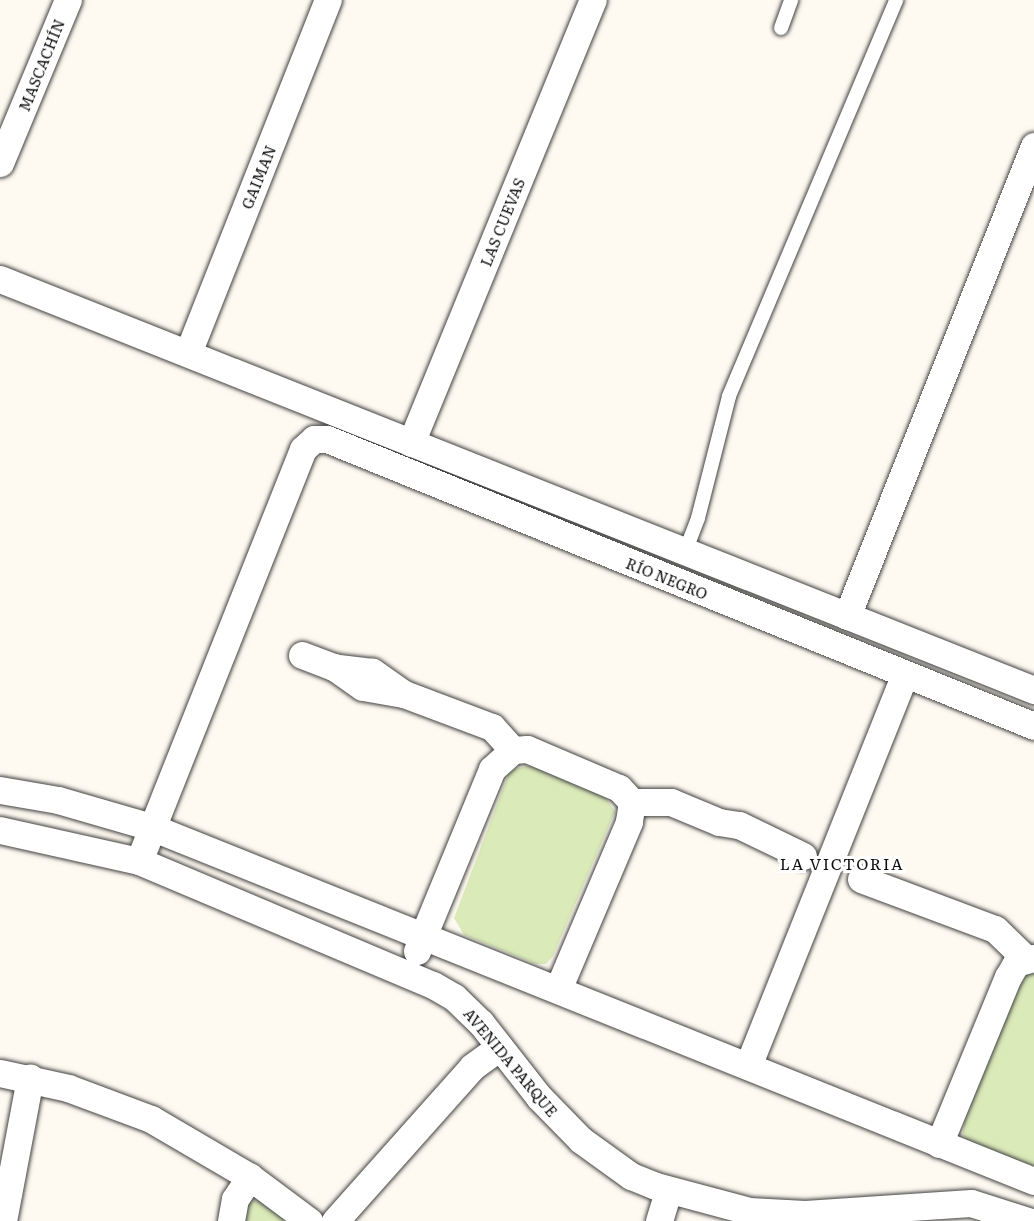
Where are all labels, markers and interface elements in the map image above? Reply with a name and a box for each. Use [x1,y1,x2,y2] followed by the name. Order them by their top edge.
[14,16,68,114] street label: MASCACHÍN
[237,143,279,211] street label: GAIMAN
[476,175,528,269] street label: LAS CUEVAS
[624,553,710,603] street label: RÍO NEGRO
[780,853,904,873] district label: LA VICTORIA
[460,1004,562,1120] street label: AVENIDA PARQUE

